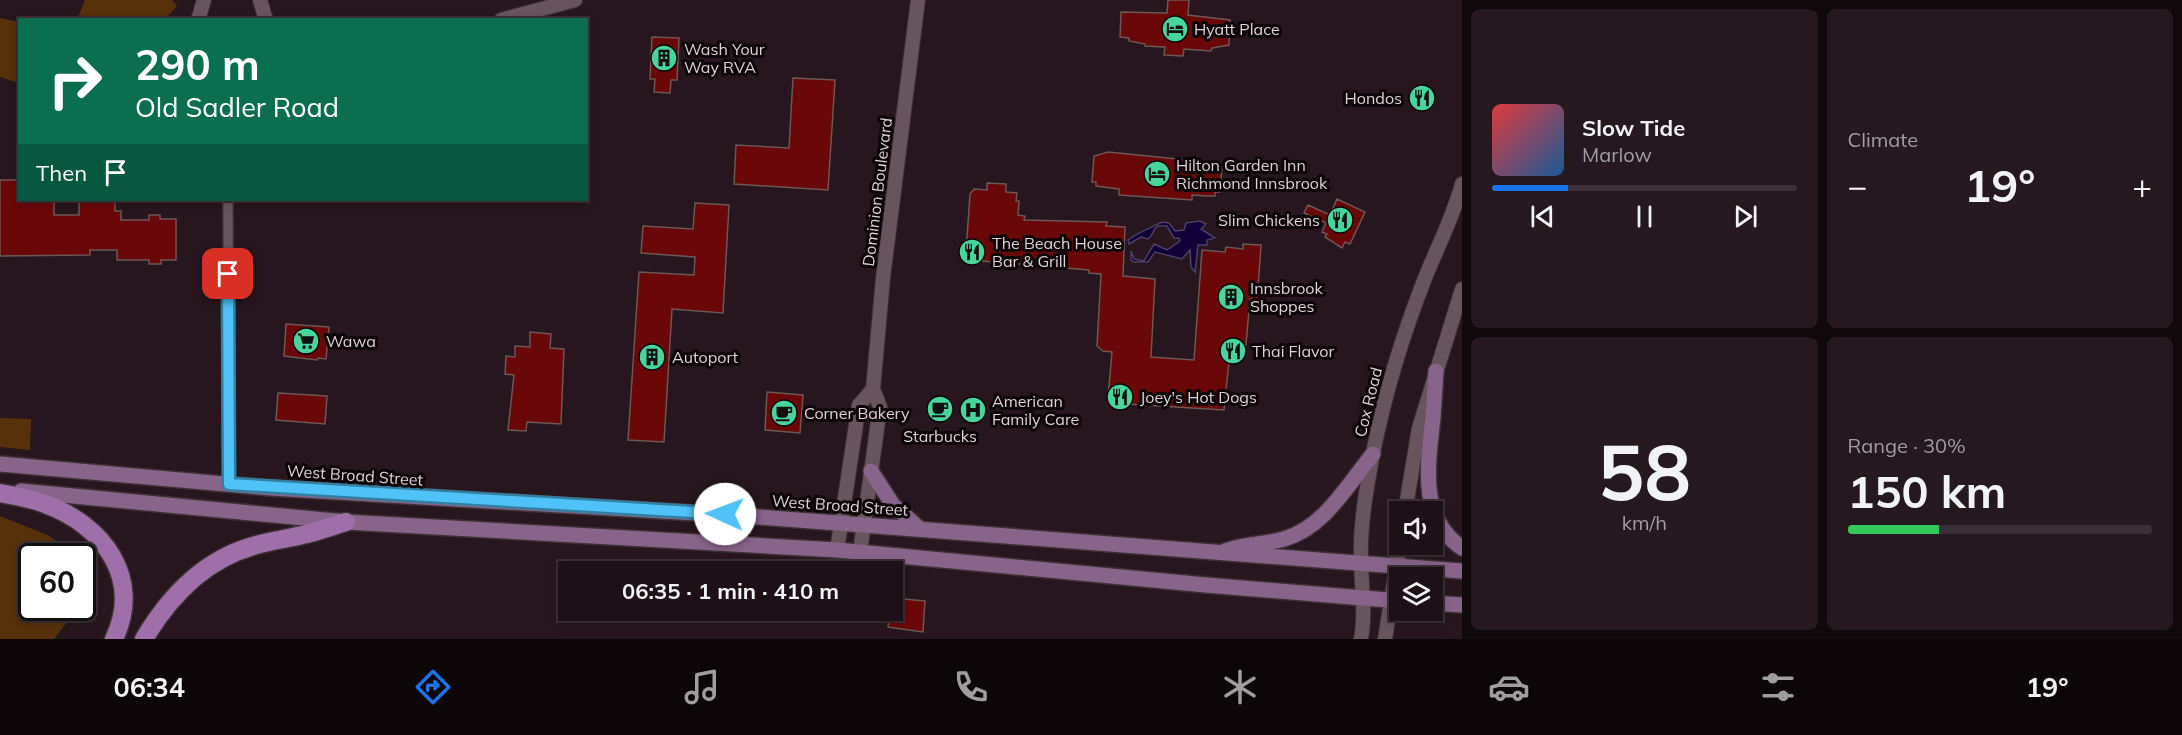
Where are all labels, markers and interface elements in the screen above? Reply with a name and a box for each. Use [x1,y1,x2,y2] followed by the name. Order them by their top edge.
[1160,14,1190,44] hotel icon: Hyatt Place
[1194,19,1280,39] place label: Hyatt Place
[135,38,260,91] text: 290 m
[684,39,765,77] place label: Wash Your Way RVA
[36,42,114,120] icon: right
[649,43,679,73] building icon: Wash Your Way RVA
[1407,83,1437,113] restaurant icon: Hondos
[1345,88,1402,108] place label: Hondos
[135,90,339,124] text: Old Sadler Road
[1582,114,1685,142] text: Slow Tide
[858,116,896,268] street label: Dominion Boulevard
[1848,127,1918,152] text: Climate
[1582,142,1652,167] text: Marlow
[1176,155,1328,193] place label: Hilton Garden Inn Richmond Innsbrook
[99,156,132,189] icon: arrive
[1964,157,2035,213] text: 19°
[36,159,87,187] text: Then
[1142,159,1172,189] hotel icon: Hilton Garden Inn Richmond Innsbrook
[1848,165,1867,206] text: −
[2132,165,2152,206] text: +
[1526,200,1559,233] icon: previous
[1628,200,1661,233] icon: pause
[1729,200,1762,233] icon: next
[1325,205,1355,235] restaurant icon: Slim Chickens
[1218,210,1320,230] place label: Slim Chickens
[992,233,1122,271] place label: The Beach House Bar & Grill
[957,237,987,267] restaurant icon: The Beach House Bar & Grill
[202,248,253,299] pin
[211,257,244,290] icon: arrive
[1250,278,1323,316] place label: Innsbrook Shoppes
[1216,282,1246,312] building icon: Innsbrook Shoppes
[291,326,321,356] supermarket icon: Wawa
[326,331,376,351] place label: Wawa
[1218,336,1248,366] restaurant icon: Thai Flavor
[1252,341,1334,361] place label: Thai Flavor
[637,342,667,372] building icon: Autoport
[672,347,739,367] place label: Autoport
[1350,365,1386,439] street label: Cox Road
[1105,382,1135,412] restaurant icon: Joey's Hot Dogs
[1140,387,1257,407] place label: Joey's Hot Dogs
[992,391,1079,429] place label: American Family Care
[925,394,955,424] cafe icon: Starbucks
[958,395,988,425] hospital icon: American Family Care
[769,398,799,428] cafe icon: Corner Bakery
[804,403,910,423] place label: Corner Bakery
[1597,422,1691,520] text: 58
[903,426,977,446] place label: Starbucks
[1848,433,1966,458] text: Range · 30%
[286,460,424,490] street label: West Broad Street
[1848,463,2006,519] text: 150 km
[693,482,757,546] position arrow
[771,490,909,520] street label: West Broad Street
[1389,501,1443,621] map controls
[1389,501,1443,555] button: sound
[1622,510,1667,535] text: km/h
[18,543,96,621] speed limit sign: 60
[1389,567,1443,621] button: layers
[622,577,839,605] text: 06:35 · 1 min · 410 m
[412,666,454,708] icon: directions
[681,666,723,708] icon: music
[950,666,992,708] icon: phone
[1219,666,1261,708] icon: climate
[1488,666,1530,708] icon: car
[1757,666,1799,708] icon: filters
[113,670,185,704] text: 06:34
[2026,670,2068,704] text: 19°

